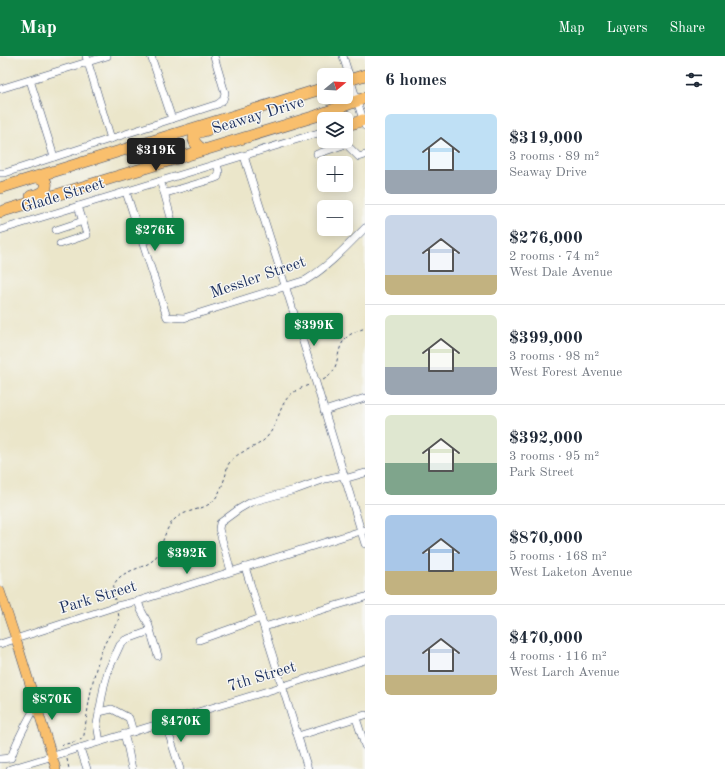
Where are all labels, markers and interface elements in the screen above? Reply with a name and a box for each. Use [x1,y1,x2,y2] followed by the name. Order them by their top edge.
[20,19,57,38] text: Map
[559,21,585,35] text: Map
[607,21,648,35] text: Layers
[670,21,705,35] text: Share
[317,68,353,104] north arrow
[317,68,353,236] map controls
[683,69,705,91] icon: filters
[385,72,447,89] text: 6 homes
[210,94,306,138] street label: Seaway Drive
[317,112,353,148] button: layers
[417,130,465,178] icon: home
[509,130,583,147] text: $319,000
[128,138,184,172] pin: $319K
[136,144,176,157] text: $319K
[509,150,599,163] text: 3 rooms · 89 m²
[317,156,353,192] button: +
[509,166,587,179] text: Seaway Drive
[19,176,107,216] street label: Glade Street
[317,200,353,236] button: −
[127,218,183,252] pin: $276K
[135,224,175,237] text: $276K
[509,230,583,247] text: $276,000
[417,231,465,279] icon: home
[509,250,599,263] text: 2 rooms · 74 m²
[208,254,308,302] street label: Messler Street
[509,266,612,279] text: West Dale Avenue
[286,313,342,347] pin: $399K
[294,319,334,332] text: $399K
[509,330,583,347] text: $399,000
[417,331,465,379] icon: home
[509,350,599,363] text: 3 rooms · 98 m²
[509,366,622,379] text: West Forest Avenue
[509,430,583,447] text: $392,000
[417,431,465,479] icon: home
[509,450,599,463] text: 3 rooms · 95 m²
[509,466,574,479] text: Park Street
[509,530,583,547] text: $870,000
[417,531,465,579] icon: home
[159,541,215,575] pin: $392K
[167,547,207,560] text: $392K
[509,550,607,563] text: 5 rooms · 168 m²
[509,566,632,579] text: West Laketon Avenue
[57,579,139,617] street label: Park Street
[509,630,583,647] text: $470,000
[417,631,465,679] icon: home
[509,650,607,663] text: 4 rooms · 116 m²
[226,659,298,695] street label: 7th Street
[509,666,620,679] text: West Larch Avenue
[24,687,80,721] pin: $870K
[32,693,72,706] text: $870K
[153,709,209,743] pin: $470K
[161,715,201,728] text: $470K

